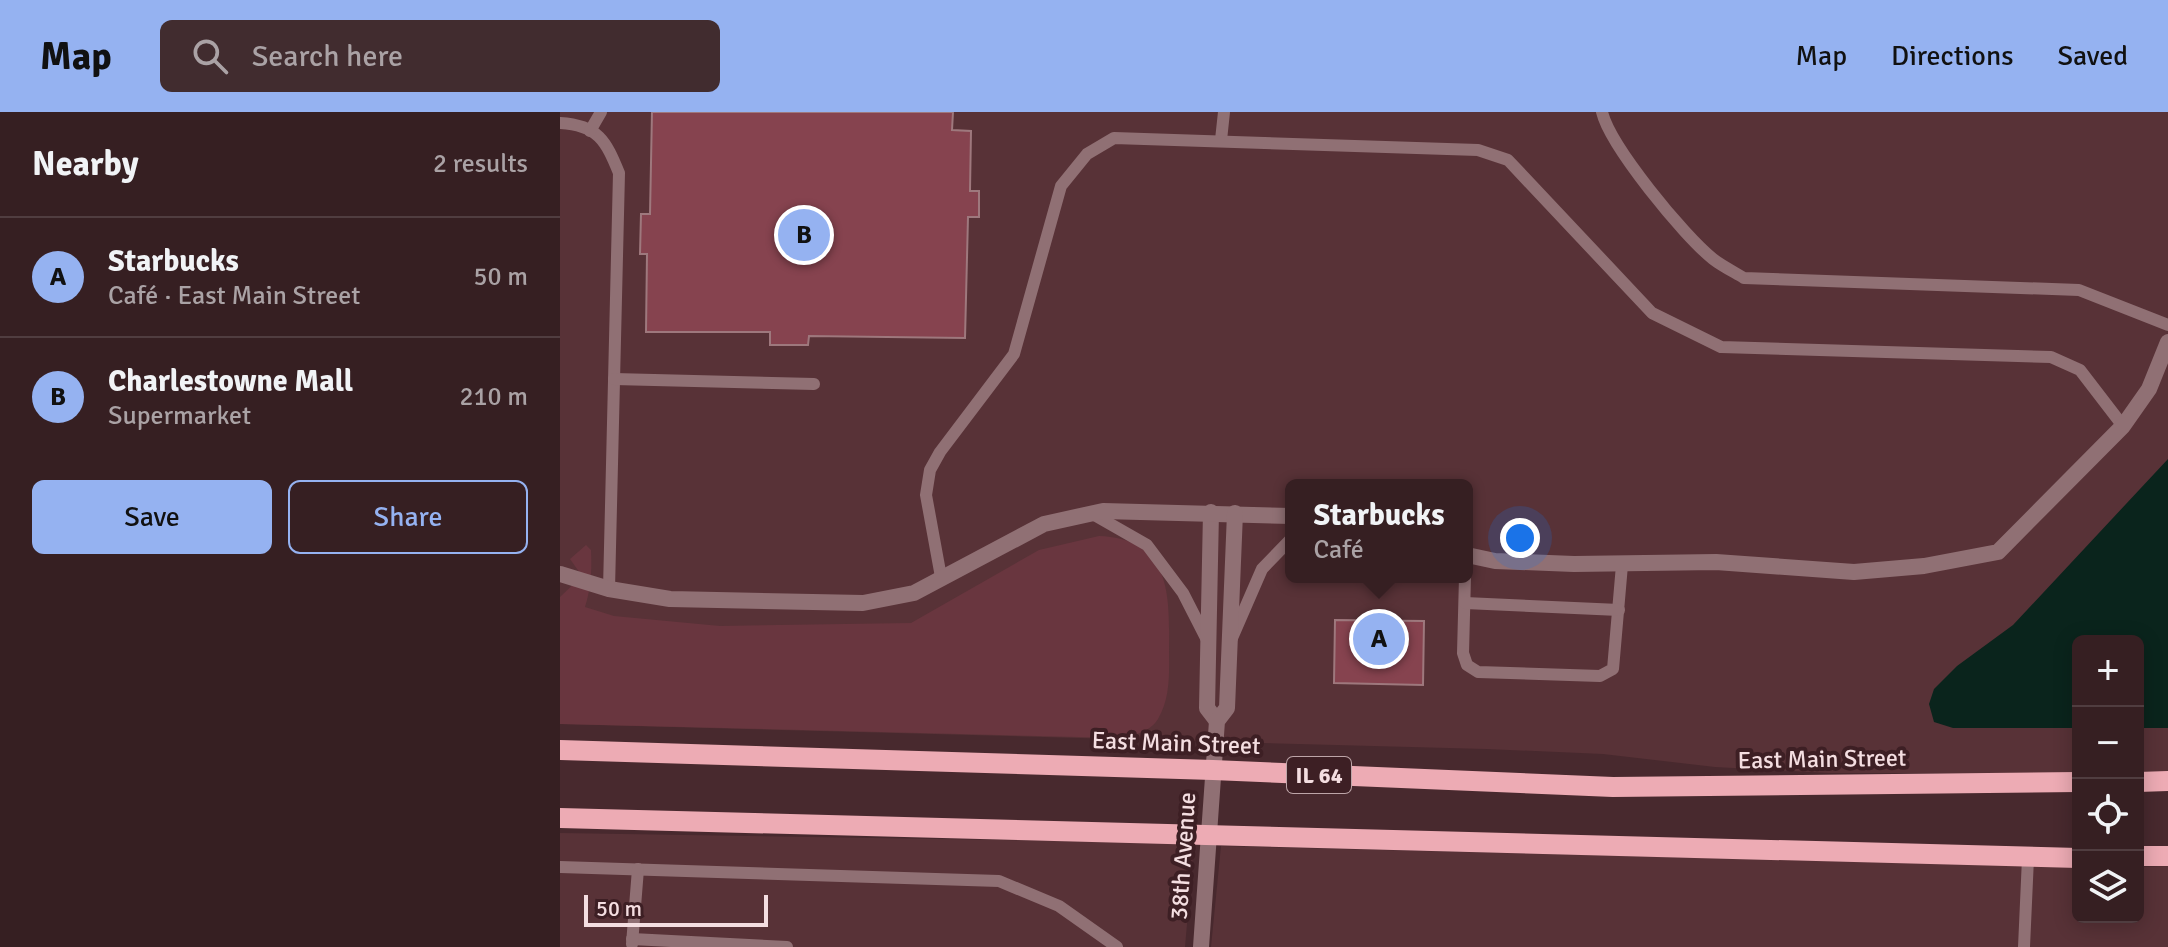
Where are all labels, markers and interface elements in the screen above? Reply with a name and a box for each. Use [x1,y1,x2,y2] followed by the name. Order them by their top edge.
[160,20,720,92] search box
[40,33,112,80] text: Map
[188,34,232,78] icon: search
[252,38,403,75] text: Search here
[1795,39,1847,73] text: Map
[1891,39,2013,73] text: Directions
[2057,39,2128,73] text: Saved
[32,143,139,185] text: Nearby
[433,148,528,180] text: 2 results
[778,205,830,265] pin: B
[108,243,239,280] text: Starbucks
[50,261,66,293] text: A
[473,261,528,293] text: 50 m
[108,280,360,312] text: Café · East Main Street
[108,363,353,400] text: Charlestowne Mall
[50,381,66,413] text: B
[459,381,528,413] text: 210 m
[108,400,251,432] text: Supermarket
[1285,479,1473,583] popup
[32,480,272,554] button: Save
[288,480,528,554] button: Share
[1314,497,1444,534] text: Starbucks
[1500,518,1540,558] your location
[1314,534,1364,566] text: Café
[1353,609,1405,669] pin: A
[2072,635,2144,923] map controls
[2072,635,2144,707] button: +
[2072,707,2144,779] button: −
[1091,725,1261,761] street label: East Main Street
[1737,743,1907,775] street label: East Main Street
[1287,757,1351,793] road number: IL 64
[2072,779,2144,851] button: locate
[1164,791,1202,921] street label: 38th Avenue
[2072,851,2144,923] button: layers
[584,891,768,927] scale bar
[596,895,642,922] text: 50 m

